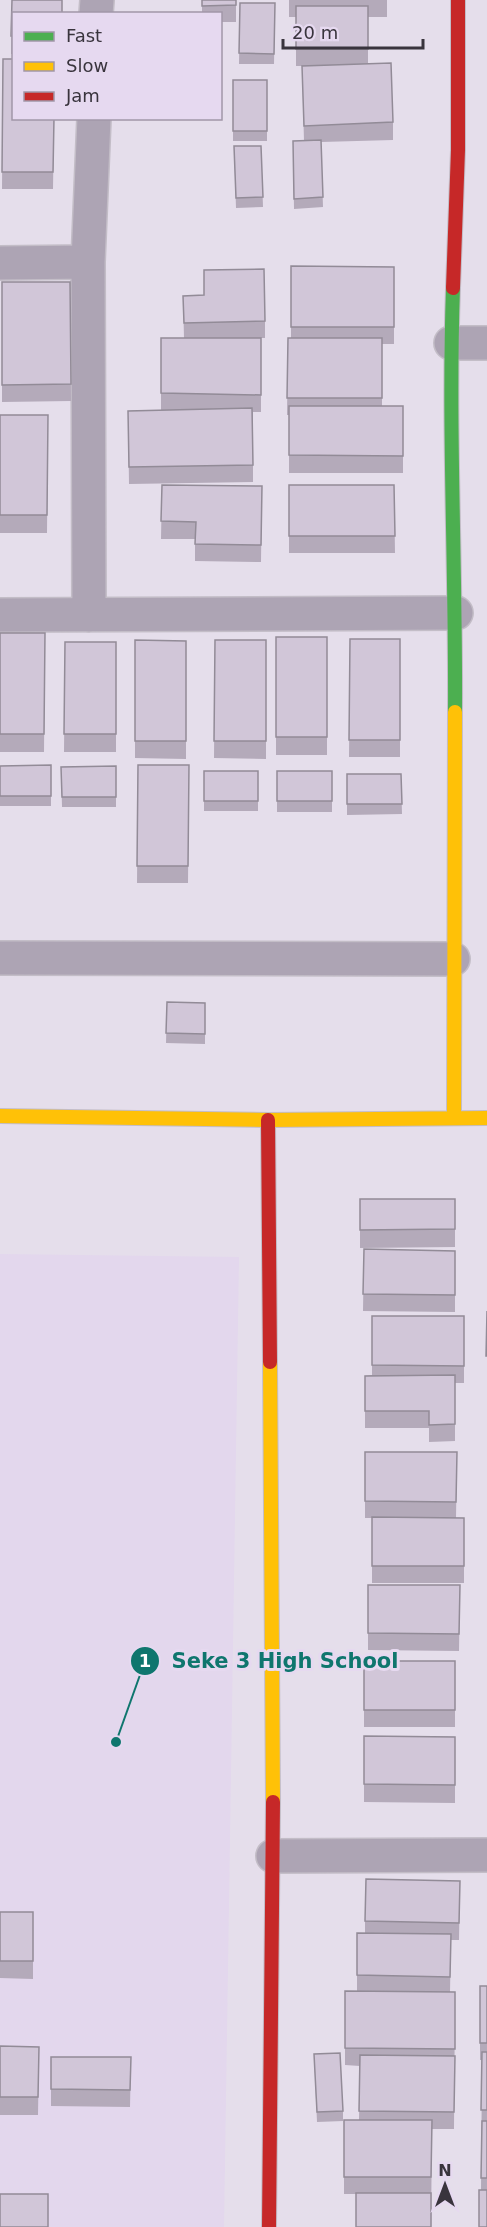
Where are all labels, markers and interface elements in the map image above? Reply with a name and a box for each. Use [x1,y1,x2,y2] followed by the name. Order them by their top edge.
[12,12,222,120] legend
[283,12,422,50] scale bar
[292,22,338,43] text: 20 m
[66,25,102,46] text: Fast
[66,55,108,76] text: Slow
[65,85,100,106] text: Jam
[130,1641,411,1680] callout: Seke 3 High School
[172,1649,398,1673] text: Seke 3 High School
[139,1650,151,1671] text: 1
[415,2155,475,2215] north arrow
[438,2161,452,2180] text: N

